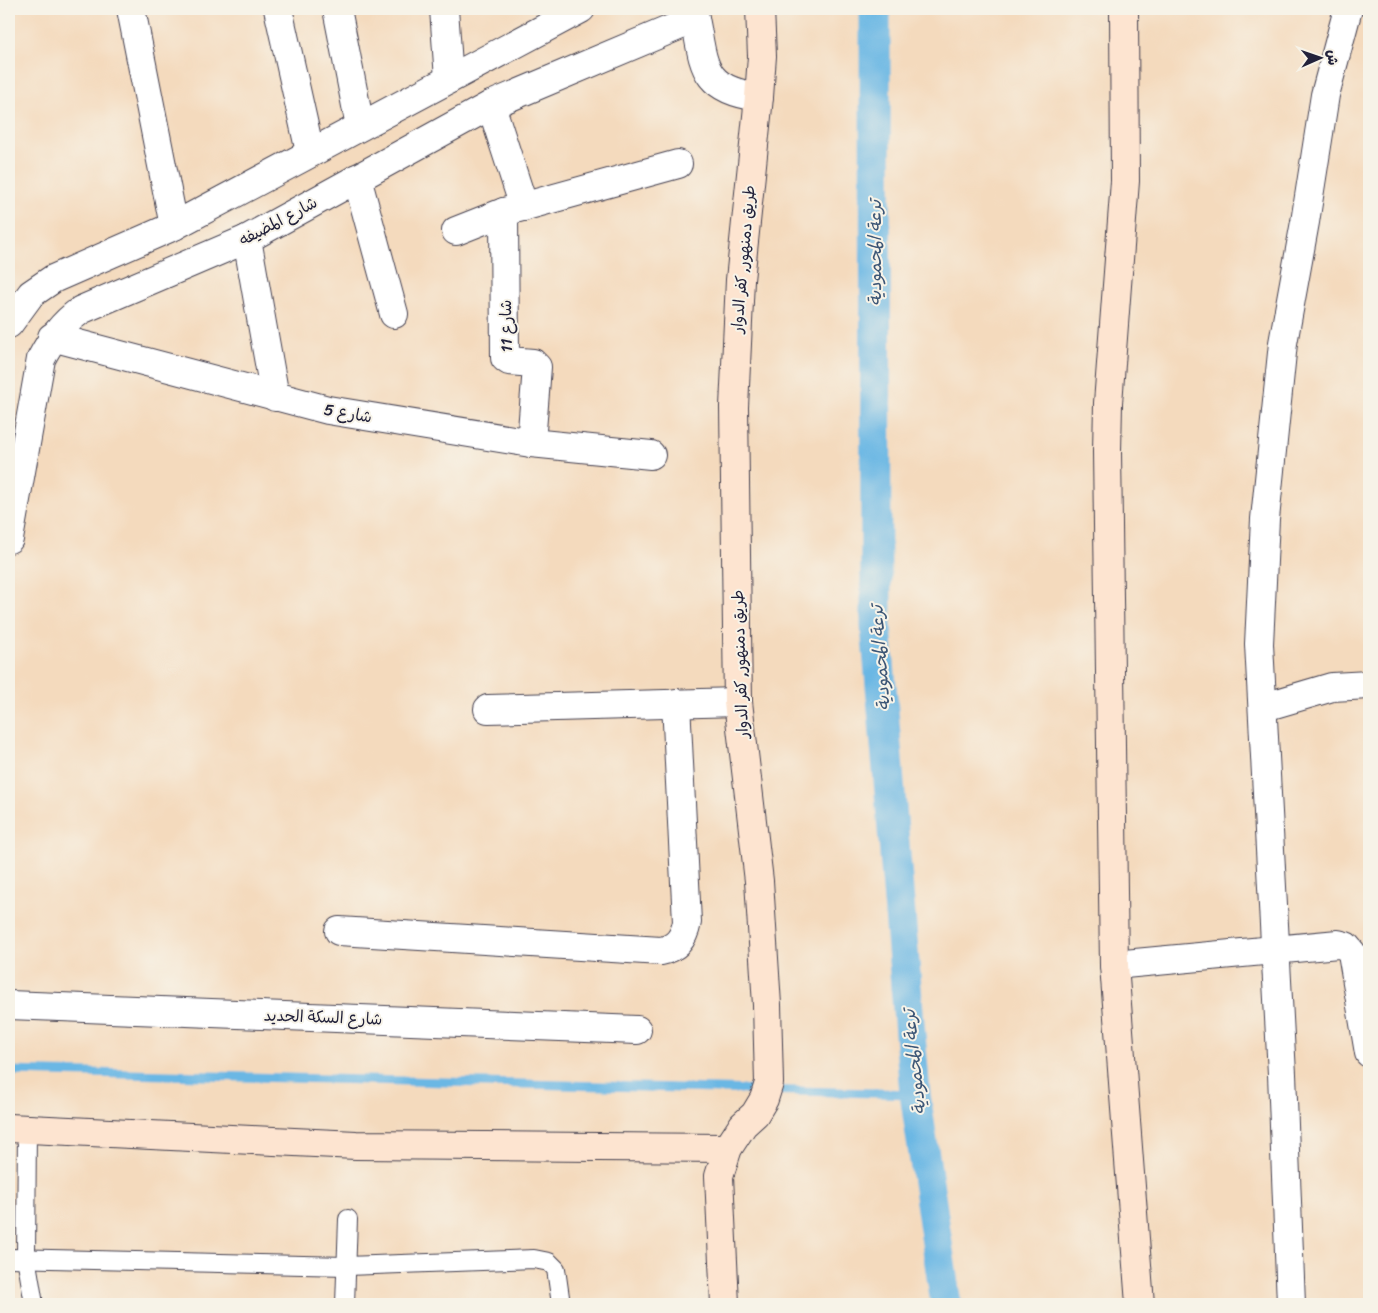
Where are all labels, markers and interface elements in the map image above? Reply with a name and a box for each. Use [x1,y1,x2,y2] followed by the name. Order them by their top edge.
[1296,32,1346,82] north arrow
[1320,49,1345,66] text: ش
[722,184,764,336] street label: طريق دمنهور, كفر الدوار
[233,188,323,254] street label: شارع المضيفه
[859,197,891,306] water label: ترعة المحمودية
[491,299,521,353] street label: شارع 11
[322,395,374,431] street label: شارع 5
[723,589,757,741] street label: طريق دمنهور, كفر الدوار
[860,601,900,712] water label: ترعة المحمودية
[263,1000,383,1034] street label: شارع السكة الحديد
[892,1005,935,1116] water label: ترعة المحمودية

